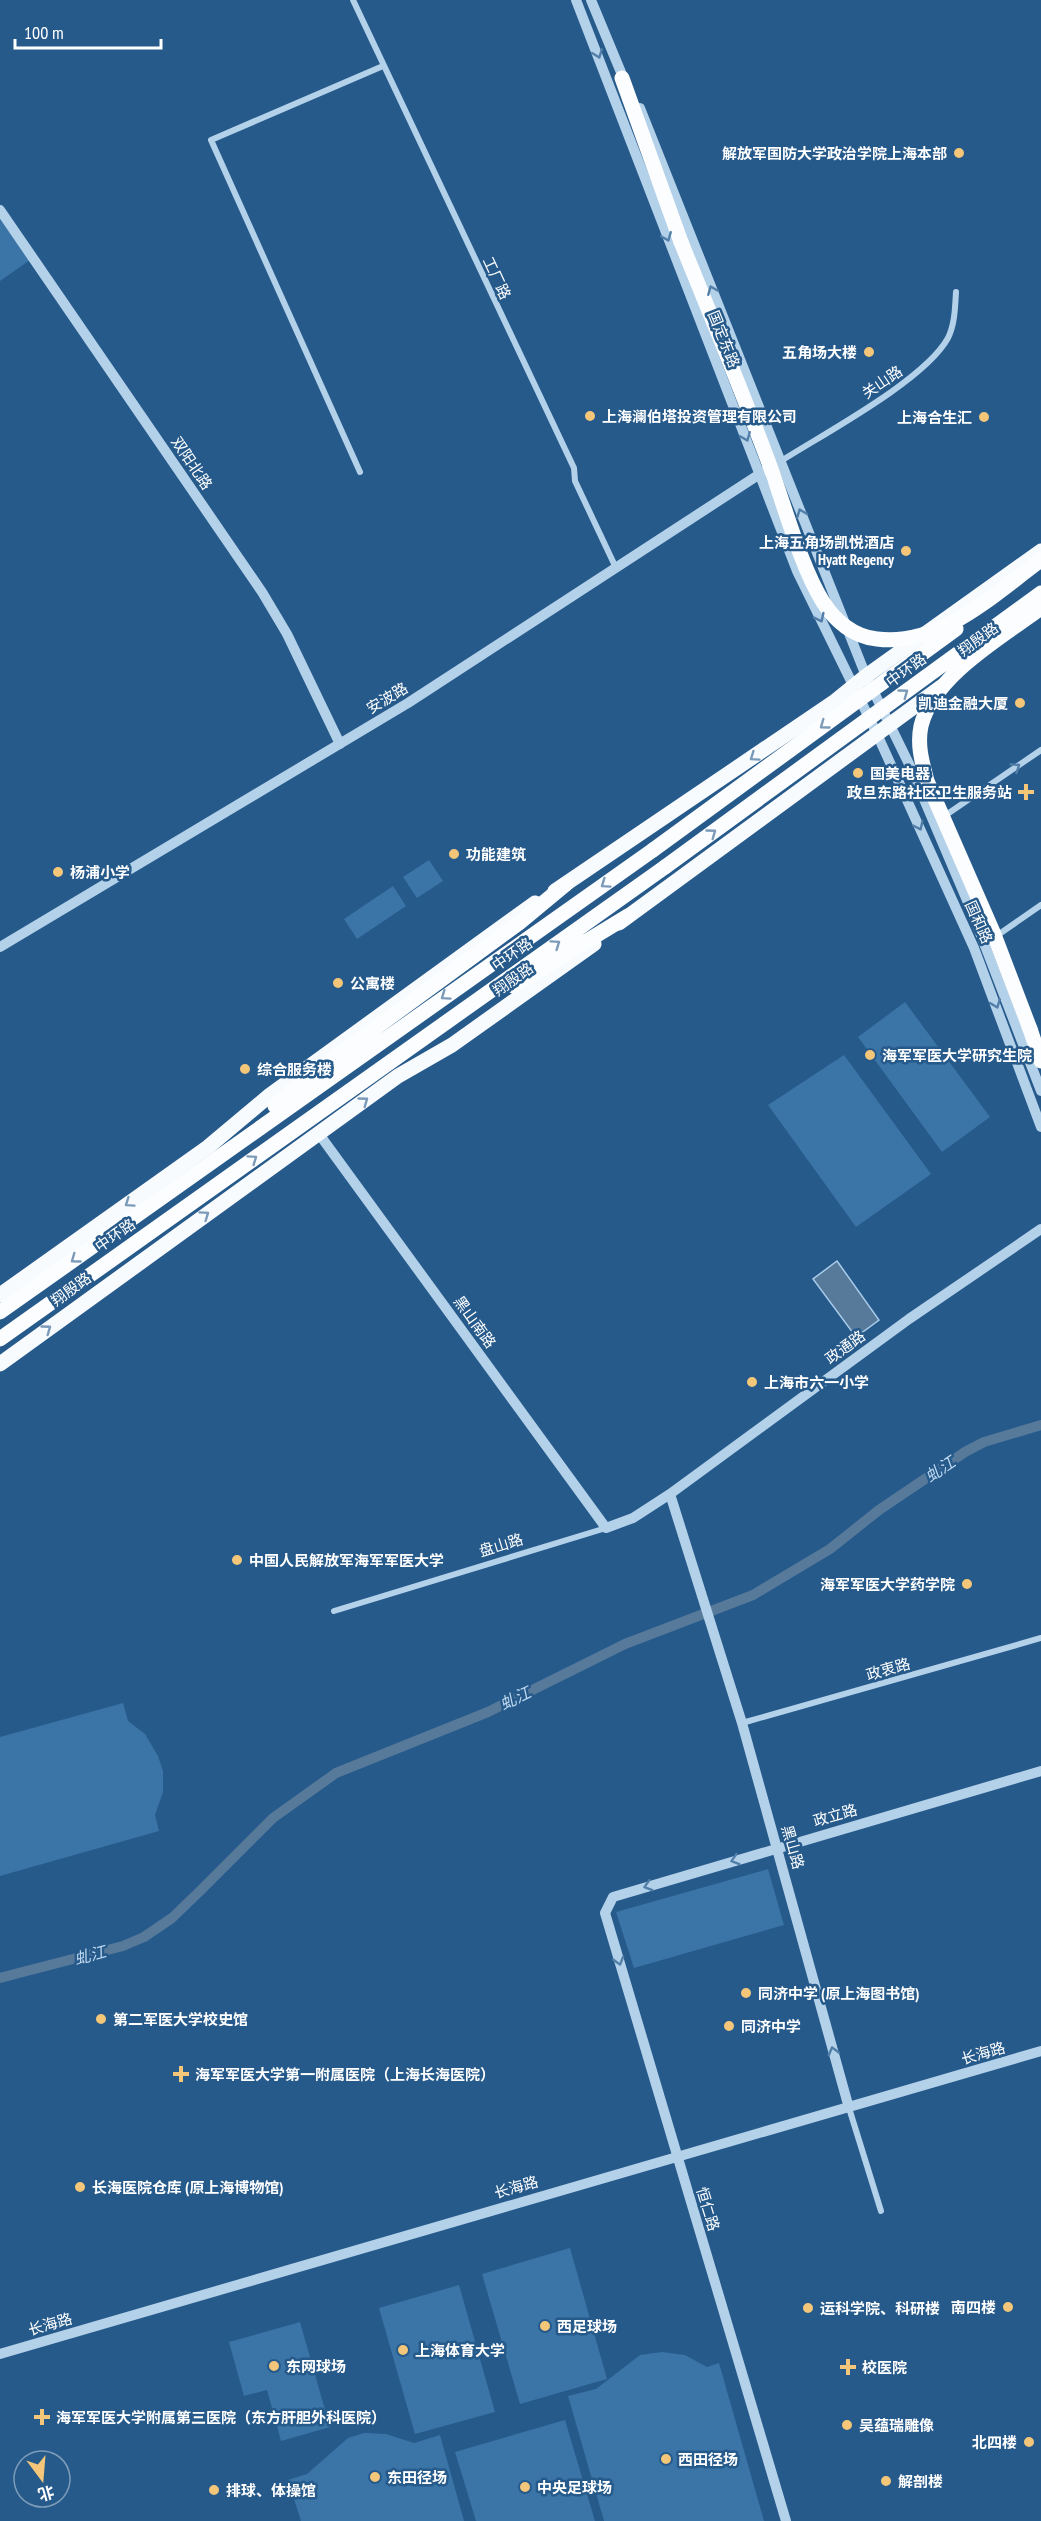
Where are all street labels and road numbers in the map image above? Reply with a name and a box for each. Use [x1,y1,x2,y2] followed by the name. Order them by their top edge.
[479,254,515,302] street label: 工厂路
[704,308,744,370] street label: 国定东路
[858,362,906,402] street label: 关山路
[167,433,217,493] street label: 双阳北路
[954,618,1002,660] street label: 翔殷路
[882,649,930,691] street label: 中环路
[363,678,411,718] street label: 安波路
[961,898,997,946] street label: 国和路
[488,933,536,975] street label: 中环路
[489,958,537,1000] street label: 翔殷路
[91,1214,139,1256] street label: 中环路
[47,1268,95,1310] street label: 翔殷路
[450,1292,500,1352] street label: 黑山南路
[821,1326,869,1368] street label: 政通路
[477,1529,525,1561] street label: 盘山路
[864,1654,912,1684] street label: 政衷路
[811,1800,859,1830] street label: 政立路
[778,1823,808,1871] street label: 黑山路
[959,2038,1007,2068] street label: 长海路
[492,2172,540,2202] street label: 长海路
[692,2185,724,2233] street label: 恒仁路
[26,2309,74,2339] street label: 长海路

